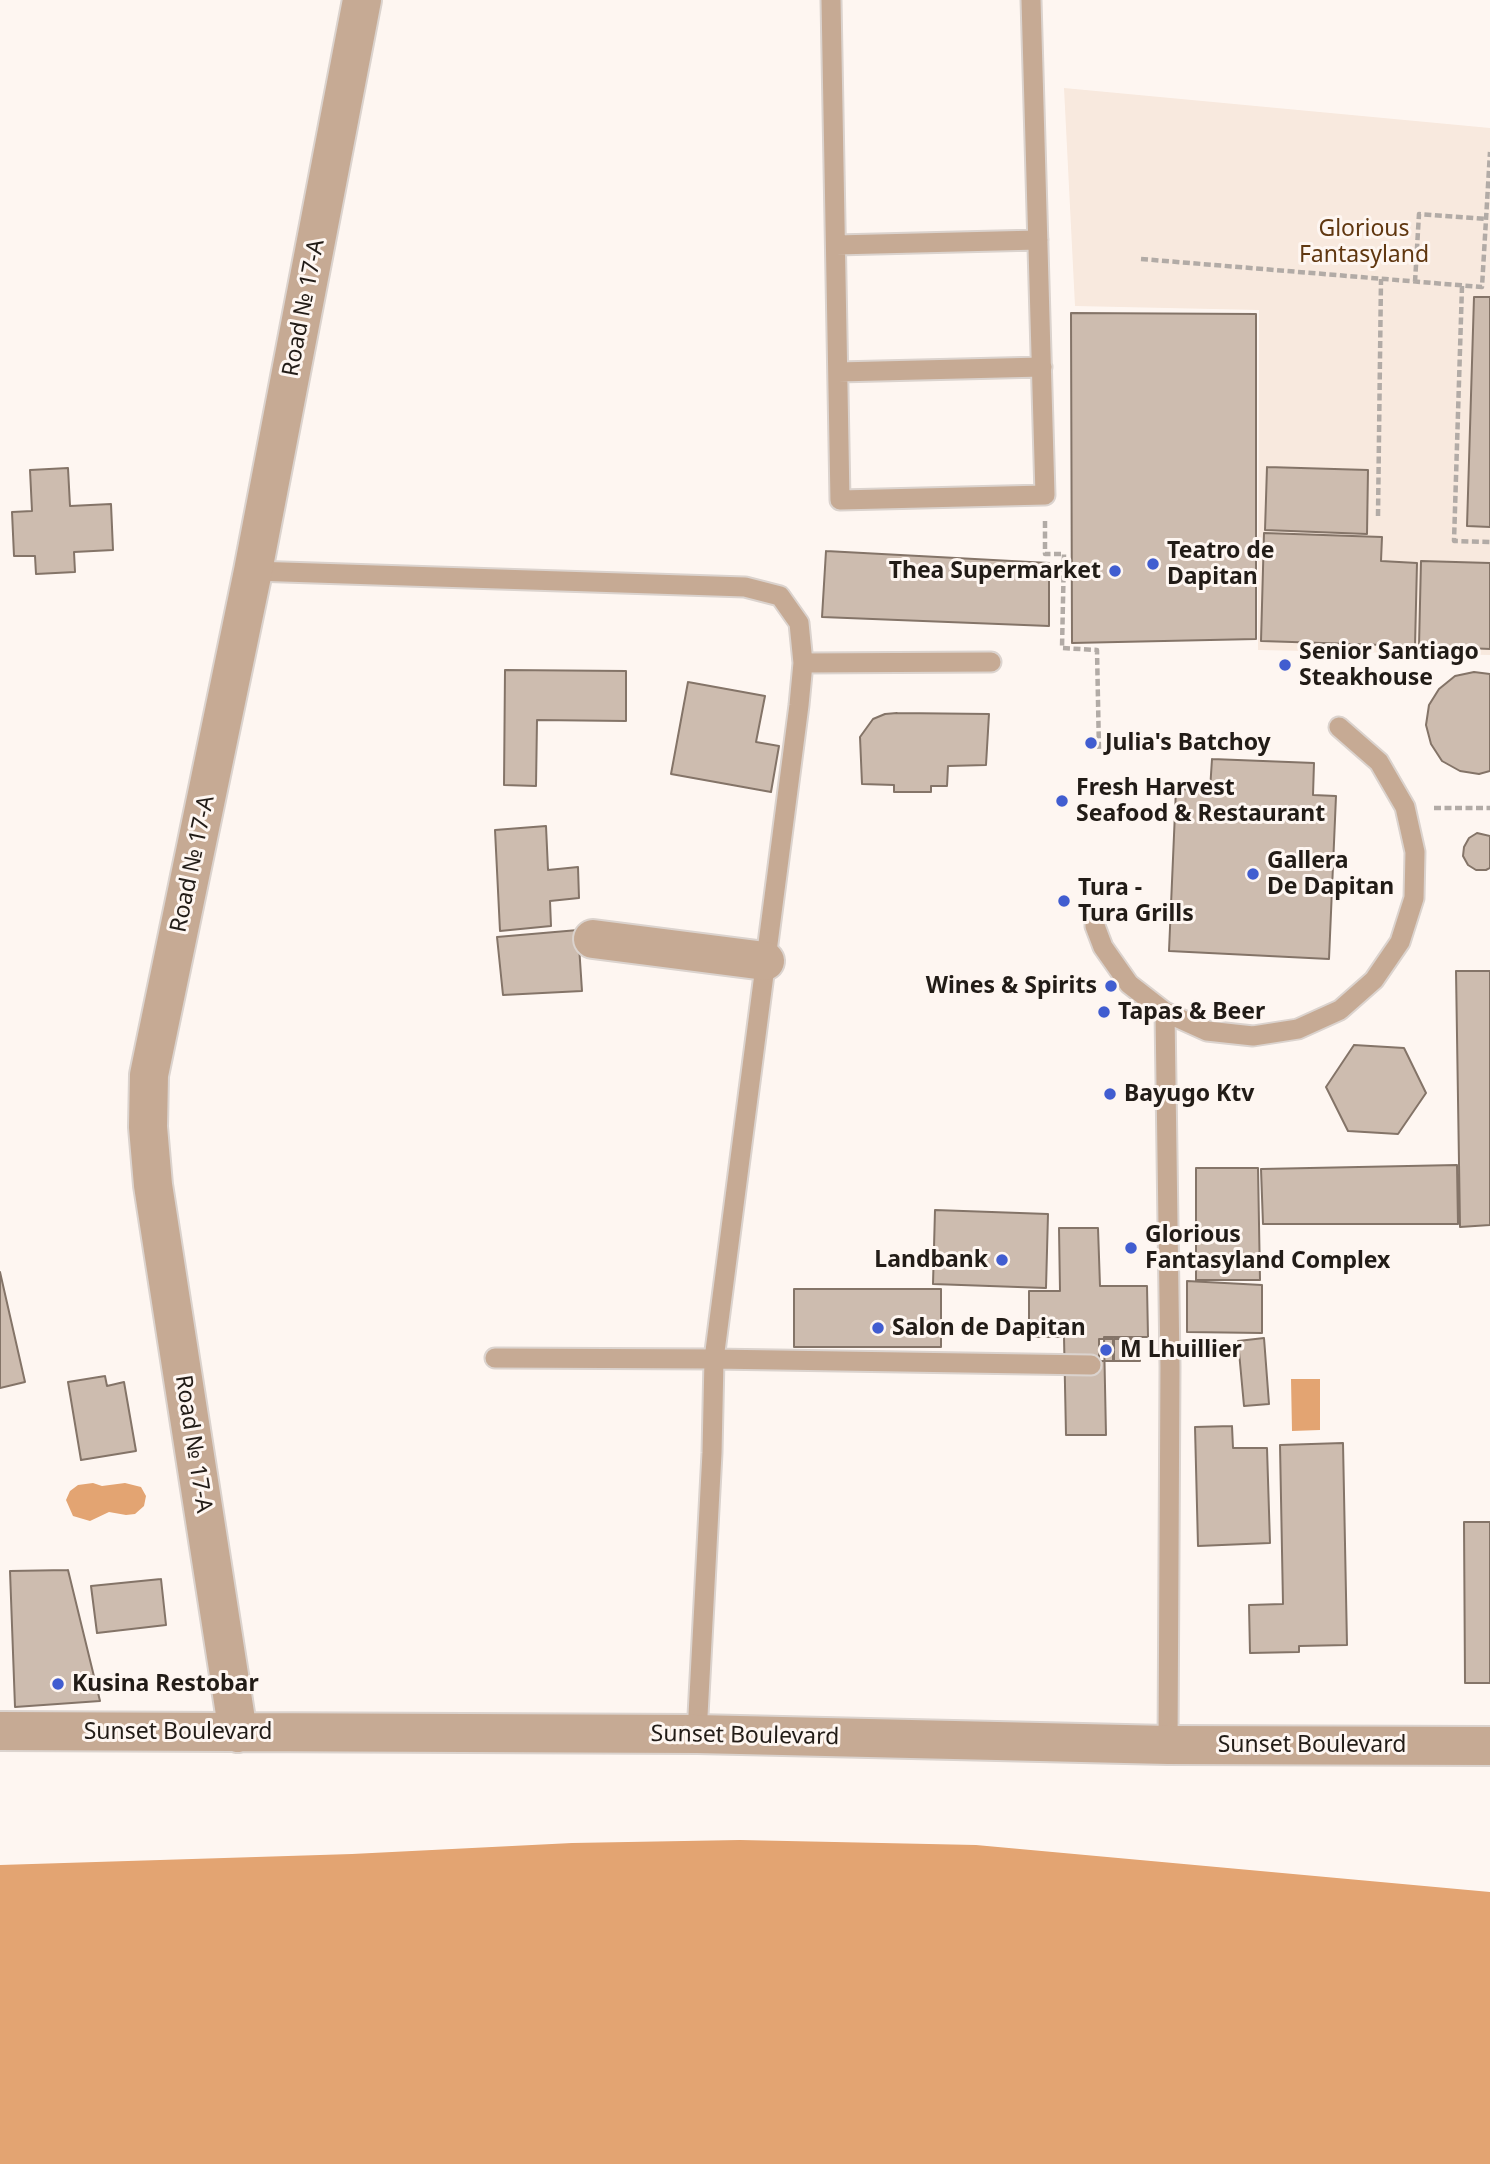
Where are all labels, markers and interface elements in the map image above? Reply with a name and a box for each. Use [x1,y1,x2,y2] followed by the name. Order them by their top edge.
[1299,215,1429,269] park label: Glorious Fantasyland
[277,237,331,379] street label: Road № 17-A
[1167,537,1275,591] place label: Teatro de Dapitan
[1145,556,1161,572] marker: Teatro de Dapitan
[889,557,1101,585] place label: Thea Supermarket
[1107,563,1123,579] marker: Thea Supermarket
[1299,638,1479,692] place label: Senior Santiago Steakhouse
[1277,657,1293,673] marker: Senior Santiago Steakhouse
[1105,729,1271,757] place label: Julia's Batchoy
[1083,735,1099,751] marker: Julia's Batchoy
[1076,774,1325,828] place label: Fresh Harvest Seafood & Restaurant
[165,793,221,935] street label: Road № 17-A
[1054,793,1070,809] marker: Fresh Harvest Seafood & Restaurant
[1267,847,1394,901] place label: Gallera De Dapitan
[1245,866,1261,882] marker: Gallera De Dapitan
[1078,874,1194,928] place label: Tura - Tura Grills
[1056,893,1072,909] marker: Tura - Tura Grills
[926,972,1097,1000] place label: Wines & Spirits
[1103,978,1119,994] marker: Wines & Spirits
[1118,998,1265,1026] place label: Tapas & Beer
[1096,1004,1112,1020] marker: Tapas & Beer
[1124,1080,1254,1108] place label: Bayugo Ktv
[1102,1086,1118,1102] marker: Bayugo Ktv
[1145,1221,1390,1275] place label: Glorious Fantasyland Complex
[1123,1240,1139,1256] marker: Glorious Fantasyland Complex
[874,1246,988,1274] place label: Landbank
[994,1252,1010,1268] marker: Landbank
[892,1314,1086,1342] place label: Salon de Dapitan
[870,1320,886,1336] marker: Salon de Dapitan
[1120,1336,1242,1364] place label: M Lhuillier
[1098,1342,1114,1358] marker: M Lhuillier
[168,1373,218,1515] street label: Road № 17-A
[72,1670,259,1698] place label: Kusina Restobar
[50,1676,66,1692] marker: Kusina Restobar
[84,1718,272,1746] street label: Sunset Boulevard
[650,1721,840,1751] street label: Sunset Boulevard
[1218,1731,1406,1759] street label: Sunset Boulevard

